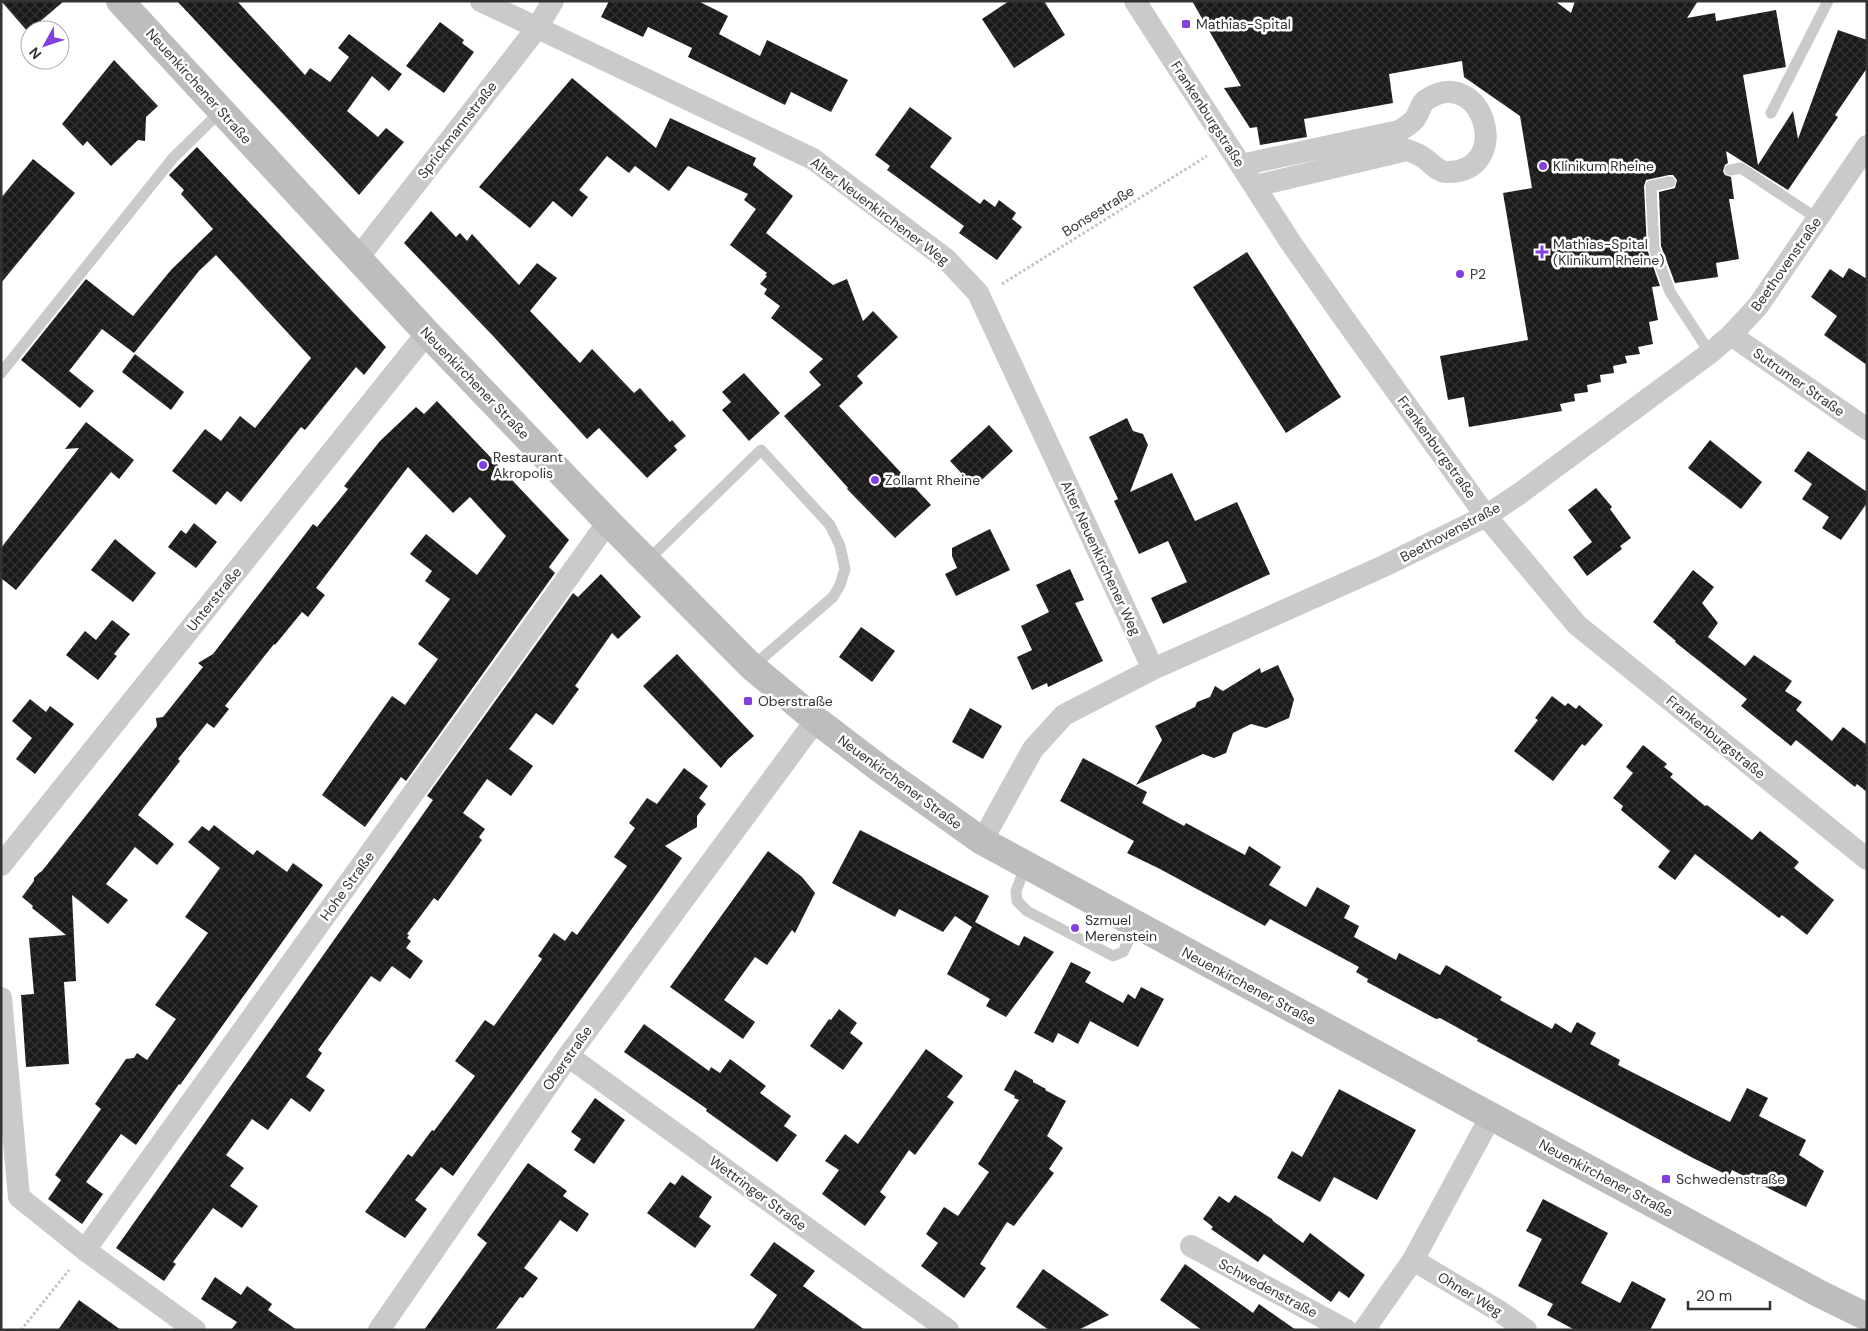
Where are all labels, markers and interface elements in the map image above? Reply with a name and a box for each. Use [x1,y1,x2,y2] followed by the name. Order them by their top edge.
[1196,15,1291,33] place label: Mathias-Spital
[1180,18,1192,30] marker: Mathias-Spital
[20,20,70,70] north arrow
[142,25,256,148] street label: Neuenkirchener Straße
[25,44,45,63] text: N
[1167,58,1249,170] street label: Frankenburgstraße
[413,78,501,182] street label: Sprickmannstraße
[807,153,953,269] street label: Alter Neuenkirchener Weg
[1553,157,1654,175] place label: Klinikum Rheine
[1537,160,1549,172] marker: Klinikum Rheine
[1059,182,1137,240] street label: Bonsestraße
[1747,213,1825,314] street label: Beethovenstraße
[1553,235,1664,269] place label: Mathias-Spital (Klinikum Rheine)
[1535,245,1549,259] marker: Mathias-Spital (Klinikum Rheine)
[1470,265,1486,283] place label: P2
[1454,268,1466,280] marker: P2
[417,323,533,443] street label: Neuenkirchener Straße
[1750,344,1848,420] street label: Sutrumer Straße
[1394,392,1480,502] street label: Frankenburgstraße
[493,448,563,482] place label: Restaurant Akropolis
[477,459,489,471] marker: Restaurant Akropolis
[885,471,980,489] place label: Zollamt Rheine
[869,474,881,486] marker: Zollamt Rheine
[1057,478,1145,639] street label: Alter Neuenkirchener Weg
[1397,498,1503,566] street label: Beethovenstraße
[183,563,245,635] street label: Unterstraße
[1663,691,1769,783] street label: Frankenburgstraße
[758,692,833,710] place label: Oberstraße
[742,695,754,707] marker: Oberstraße
[834,731,966,833] street label: Neuenkirchener Straße
[316,848,378,924] street label: Hohe Straße
[1085,911,1157,945] place label: Szmuel Merenstein
[1069,922,1081,934] marker: Szmuel Merenstein
[1179,943,1319,1029] street label: Neuenkirchener Straße
[538,1022,596,1094] street label: Oberstraße
[1536,1135,1676,1221] street label: Neuenkirchener Straße
[706,1152,810,1234] street label: Wettringer Straße
[1676,1170,1785,1188] place label: Schwedenstraße
[1660,1173,1672,1185] marker: Schwedenstraße
[1216,1254,1321,1322] street label: Schwedenstraße
[1434,1268,1506,1320] street label: Ohner Weg
[1688,1278,1770,1310] scale bar
[1696,1286,1732,1306] text: 20 m

